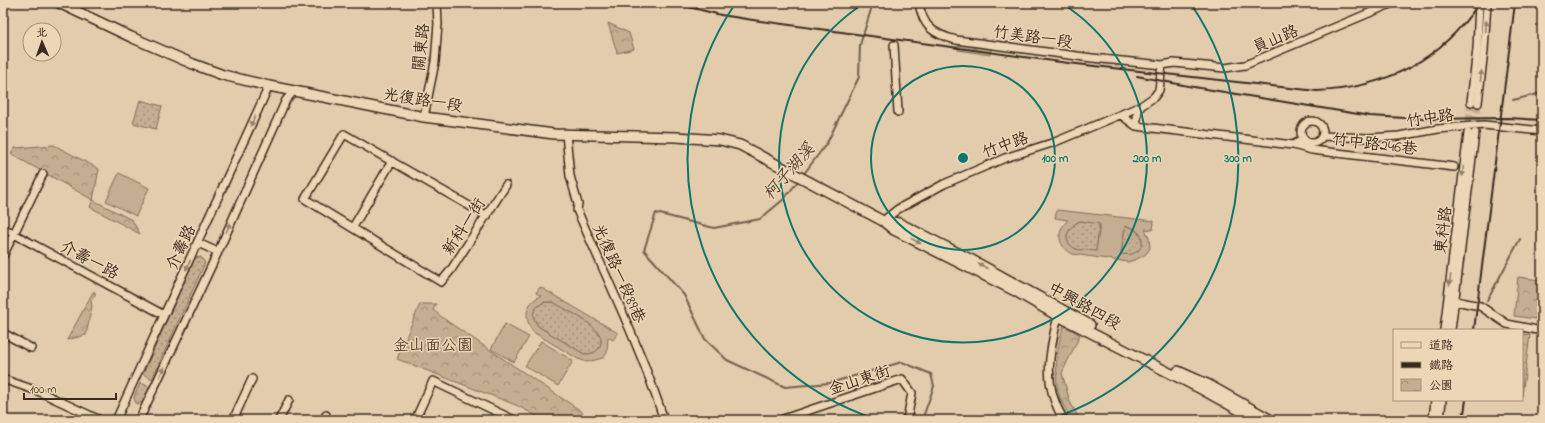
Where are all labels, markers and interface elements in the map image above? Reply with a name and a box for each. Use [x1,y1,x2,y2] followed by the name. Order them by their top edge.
[1249,19,1303,60] street label: 員山路
[1482,20,1489,32] one-way arrow
[991,21,1074,55] street label: 竹美路一段
[22,22,62,62] north arrow
[408,22,436,72] street label: 關東路
[36,25,47,41] text: 北
[1478,70,1485,82] one-way arrow
[381,83,464,119] street label: 光復路一段
[1405,104,1456,134] street label: 竹中路
[250,115,256,127] one-way arrow
[979,126,1032,165] street label: 竹中路
[1331,128,1419,162] street label: 竹中路246巷
[757,137,822,206] water label: 柯子湖溪
[1042,150,1069,168] text: 100 m
[1132,150,1162,168] text: 200 m
[1223,150,1253,168] text: 300 m
[956,151,970,165] centre of rings
[1460,165,1466,177] one-way arrow
[437,194,492,260] street label: 新科一街
[1429,205,1459,256] street label: 東科路
[585,220,651,327] street label: 光復路一段89巷
[161,221,203,275] street label: 介壽路
[225,222,231,234] one-way arrow
[55,235,123,286] street label: 介壽一路
[911,238,922,244] one-way arrow
[185,259,191,271] one-way arrow
[977,263,989,269] one-way arrow
[1447,274,1454,286] one-way arrow
[1043,277,1125,337] street label: 中興路四段
[1393,329,1523,401] legend
[393,334,473,358] park label: 金山面公園
[1429,337,1453,355] text: 道路
[1429,357,1453,375] text: 鐵路
[825,360,894,402] street label: 金山東街
[159,366,165,378] one-way arrow
[24,375,116,401] scale bar
[1429,377,1453,395] text: 公園
[30,381,57,399] text: 100 m

